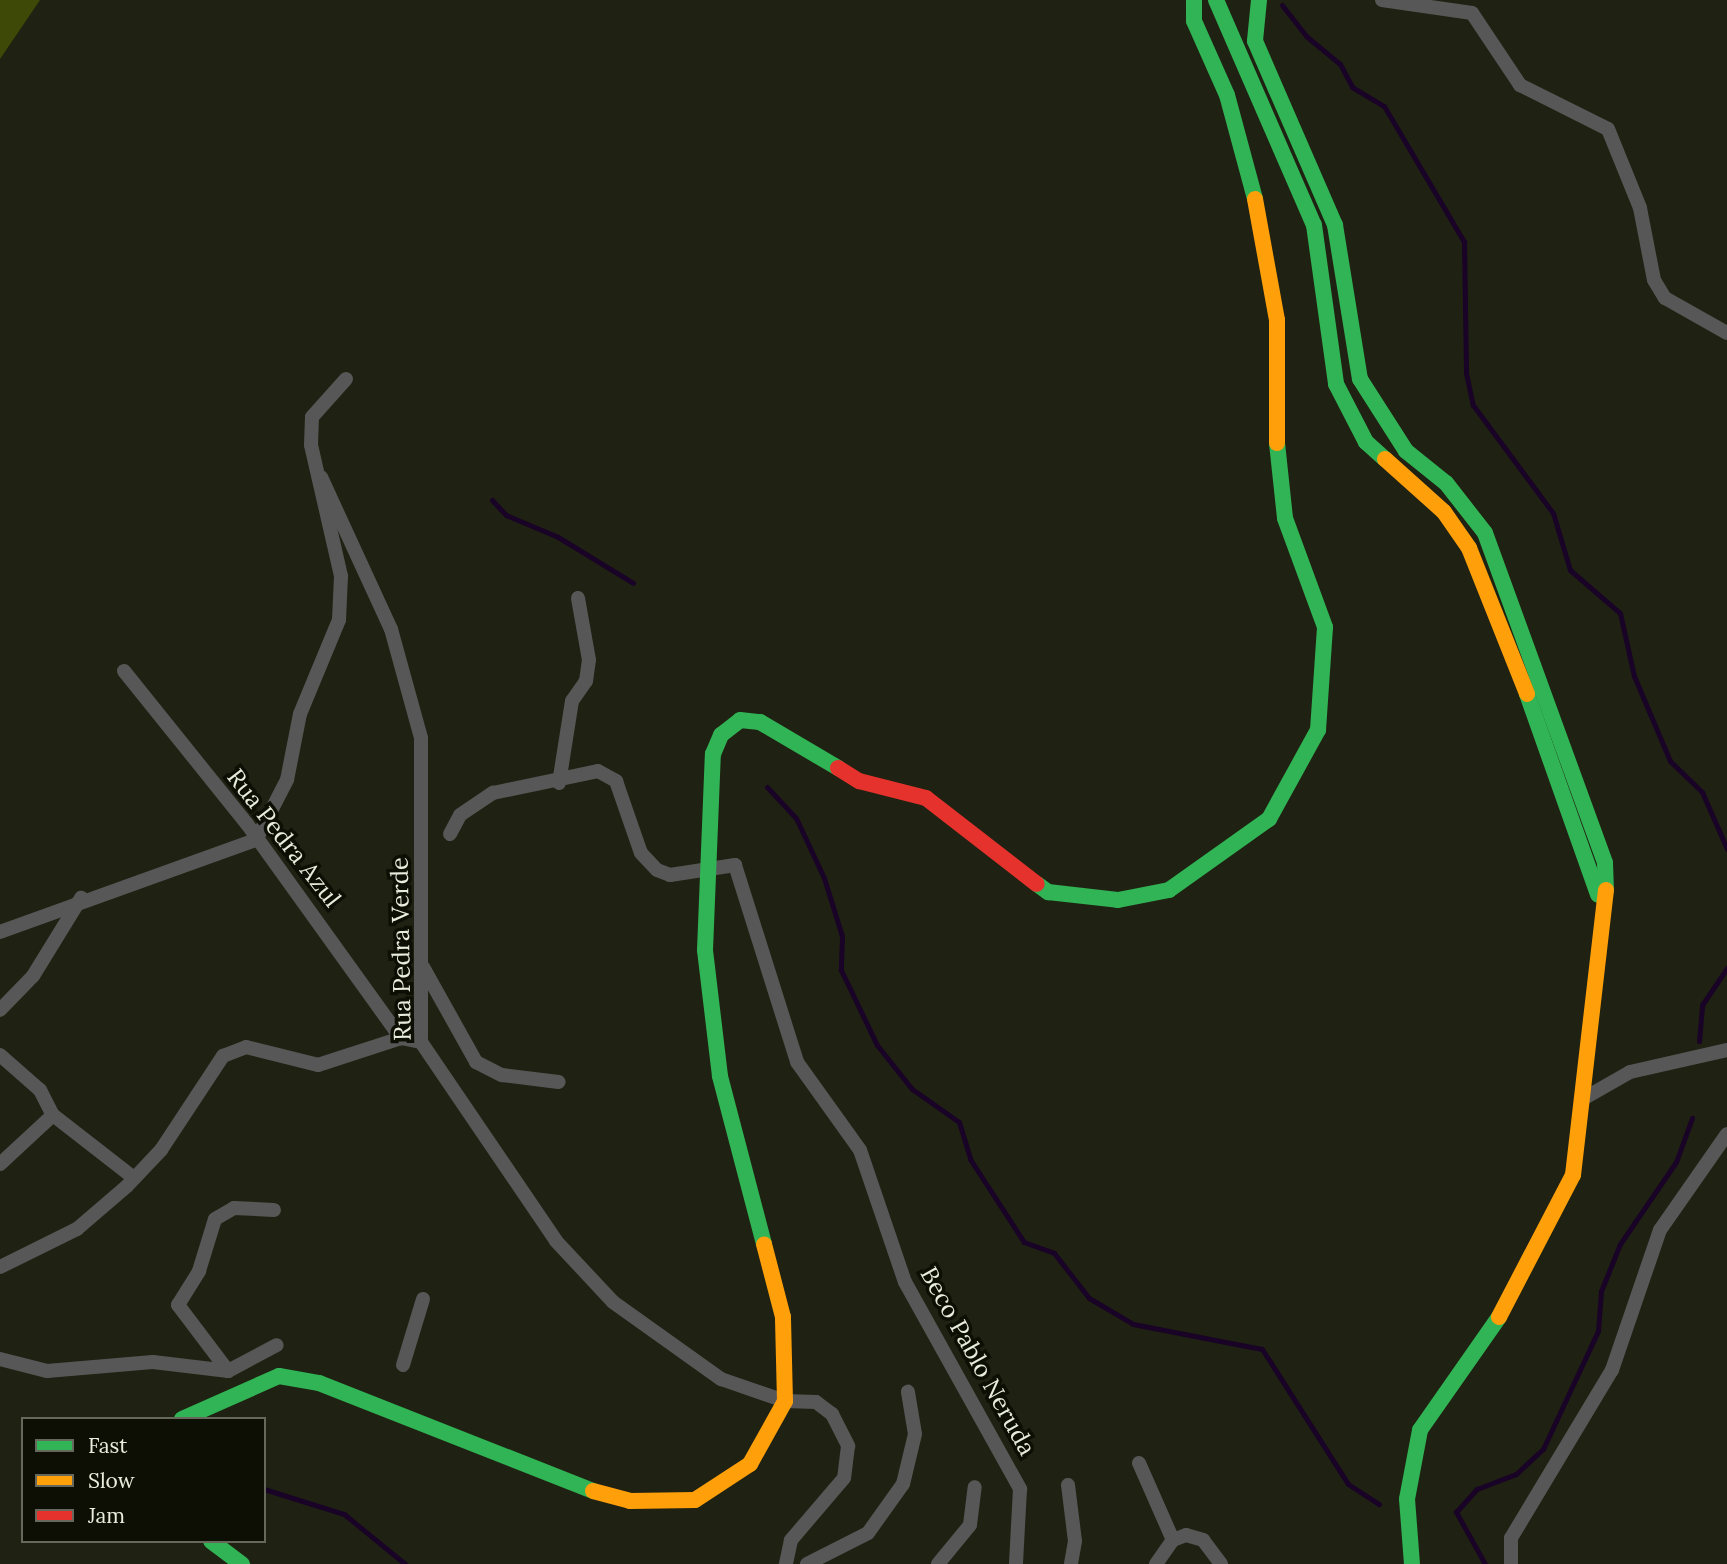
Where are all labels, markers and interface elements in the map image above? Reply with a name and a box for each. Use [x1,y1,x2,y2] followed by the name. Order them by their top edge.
[221,763,347,913] street label: Rua Pedra Azul
[385,857,417,1041] street label: Rua Pedra Verde
[914,1262,1042,1460] street label: Beco Pablo Neruda
[21,1417,266,1543] legend
[88,1432,127,1459] text: Fast
[88,1467,135,1494] text: Slow
[88,1502,125,1529] text: Jam

